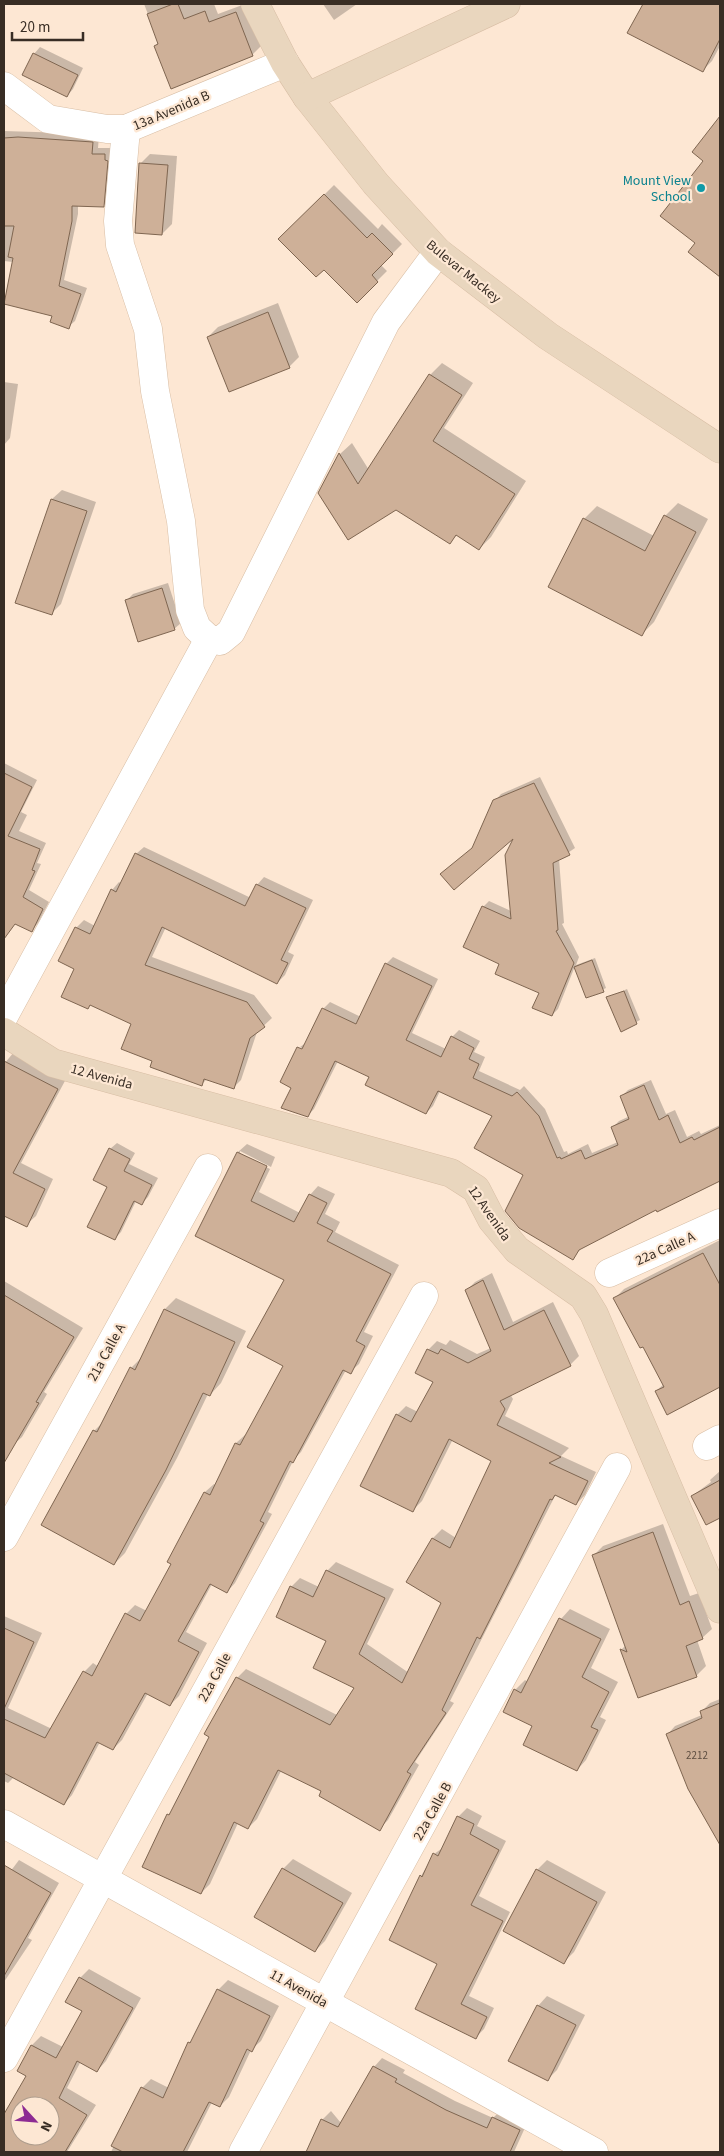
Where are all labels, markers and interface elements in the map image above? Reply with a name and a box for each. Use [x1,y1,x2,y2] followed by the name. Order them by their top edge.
[12,10,84,42] scale bar
[20,17,50,38] text: 20 m
[130,86,213,136] street label: 13a Avenida B
[623,171,691,207] place label: Mount View School
[695,182,707,194] marker: Mount View School
[422,235,505,309] street label: Bulevar Mackey
[68,1059,135,1095] street label: 12 Avenida
[463,1182,516,1245] street label: 12 Avenida
[632,1227,699,1271] street label: 22a Calle A
[83,1320,131,1385] street label: 21a Calle A
[193,1649,236,1705] street label: 22a Calle
[686,1748,708,1763] house number: 2212
[409,1779,457,1844] street label: 22a Calle B
[266,1965,331,2013] street label: 11 Avenida
[10,2096,60,2146] north arrow
[35,2118,57,2135] text: N

